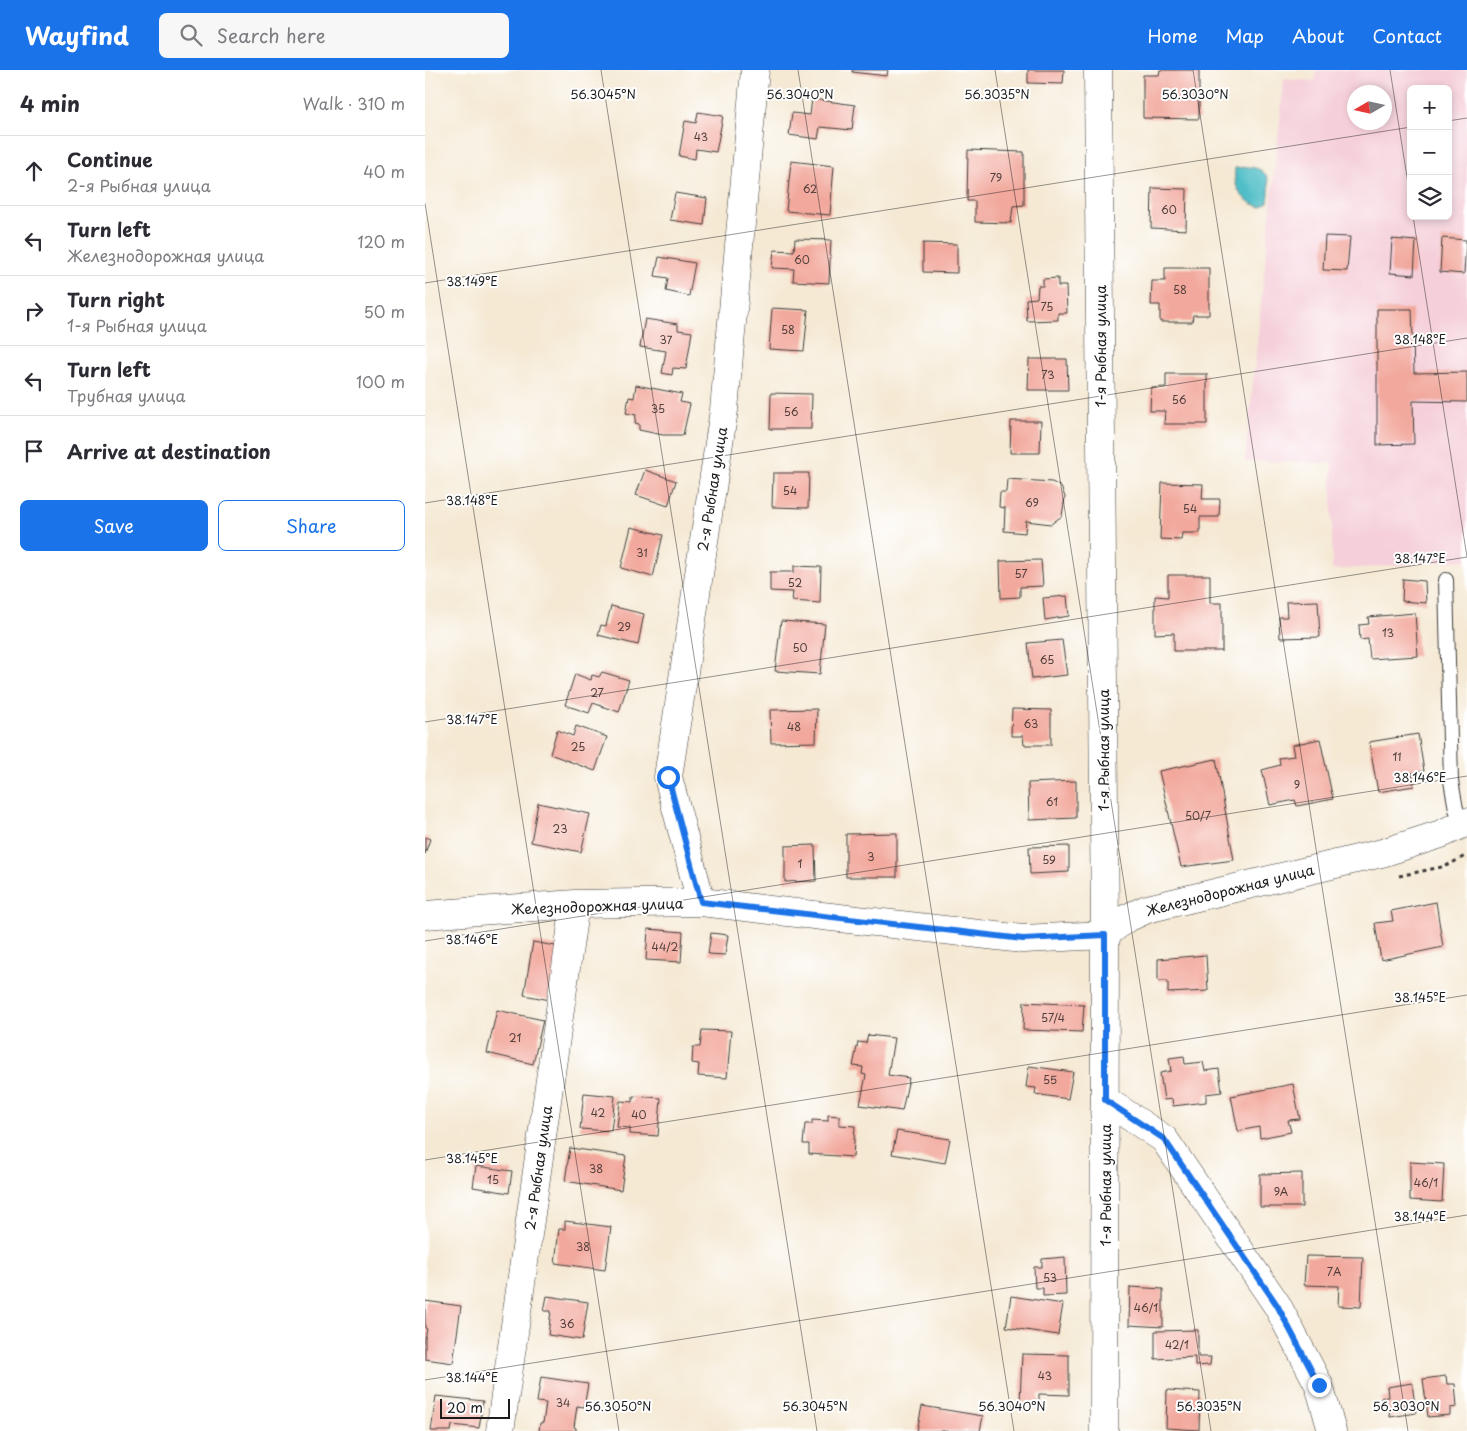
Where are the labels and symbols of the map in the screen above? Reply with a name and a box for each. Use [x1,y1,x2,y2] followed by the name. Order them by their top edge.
[570,85,636,103] text: 56.3045°N
[766,85,834,103] text: 56.3040°N
[964,85,1030,103] text: 56.3035°N
[1161,85,1229,103] text: 56.3030°N
[1347,85,1392,130] north arrow
[694,128,708,145] house number: 43
[990,169,1002,186] house number: 79
[803,180,817,197] house number: 62
[1161,201,1177,218] house number: 60
[794,251,810,268] house number: 60
[446,272,498,290] text: 38.149°E
[1173,281,1187,298] house number: 58
[1090,285,1111,407] street label: 1-я Рыбная улица
[1041,298,1053,315] house number: 75
[781,321,795,338] house number: 58
[1394,330,1446,348] text: 38.148°E
[660,331,673,348] house number: 37
[1041,366,1055,383] house number: 73
[1172,391,1187,408] house number: 56
[651,400,665,417] house number: 35
[784,403,799,420] house number: 56
[692,425,732,553] street label: 2-я Рыбная улица
[783,482,797,499] house number: 54
[446,491,498,509] text: 38.148°E
[1025,494,1039,511] house number: 69
[1183,500,1197,517] house number: 54
[636,544,648,561] house number: 31
[1394,549,1446,567] text: 38.147°E
[1014,565,1028,582] house number: 57
[788,574,802,591] house number: 52
[617,618,631,635] house number: 29
[1382,624,1394,641] house number: 13
[792,639,808,656] house number: 50
[1040,651,1054,668] house number: 65
[590,684,604,701] house number: 27
[1093,689,1114,811] street label: 1-я Рыбная улица
[446,710,498,728] text: 38.147°E
[1024,715,1038,732] house number: 63
[787,718,801,735] house number: 48
[571,738,585,755] house number: 25
[1392,748,1402,765] house number: 11
[657,766,680,789] route start
[1394,768,1446,786] text: 38.146°E
[1294,776,1300,793] house number: 9
[1046,793,1058,810] house number: 61
[1185,807,1211,824] house number: 50/7
[553,820,567,837] house number: 23
[867,848,875,865] house number: 3
[1042,851,1056,868] house number: 59
[798,855,803,872] house number: 1
[1144,859,1317,921] street label: Железнодорожная улица
[510,892,684,920] street label: Железнодорожная улица
[446,930,498,948] text: 38.146°E
[652,938,679,955] house number: 44/2
[1394,988,1446,1006] text: 38.145°E
[1041,1009,1065,1026] house number: 57/4
[509,1029,521,1046] house number: 21
[1043,1071,1057,1088] house number: 55
[519,1104,557,1232] street label: 2-я Рыбная улица
[591,1104,606,1121] house number: 42
[631,1106,647,1123] house number: 40
[1095,1124,1116,1246] street label: 1-я Рыбная улица
[446,1149,498,1167] text: 38.145°E
[589,1160,603,1177] house number: 38
[487,1171,499,1188] house number: 15
[1414,1174,1438,1191] house number: 46/1
[1274,1183,1289,1200] house number: 9А
[1394,1207,1446,1225] text: 38.144°E
[576,1238,590,1255] house number: 38
[1327,1263,1342,1280] house number: 7А
[1043,1269,1057,1286] house number: 53
[1134,1299,1158,1316] house number: 46/1
[560,1315,575,1332] house number: 36
[1165,1336,1189,1353] house number: 42/1
[1038,1367,1052,1384] house number: 43
[446,1368,498,1386] text: 38.144°E
[1308,1374,1331,1397] route end
[556,1394,570,1411] house number: 34
[440,1396,510,1419] scale bar
[585,1397,651,1415] text: 56.3050°N
[782,1397,848,1415] text: 56.3045°N
[978,1397,1046,1415] text: 56.3040°N
[1176,1397,1242,1415] text: 56.3035°N
[1372,1397,1440,1415] text: 56.3030°N

